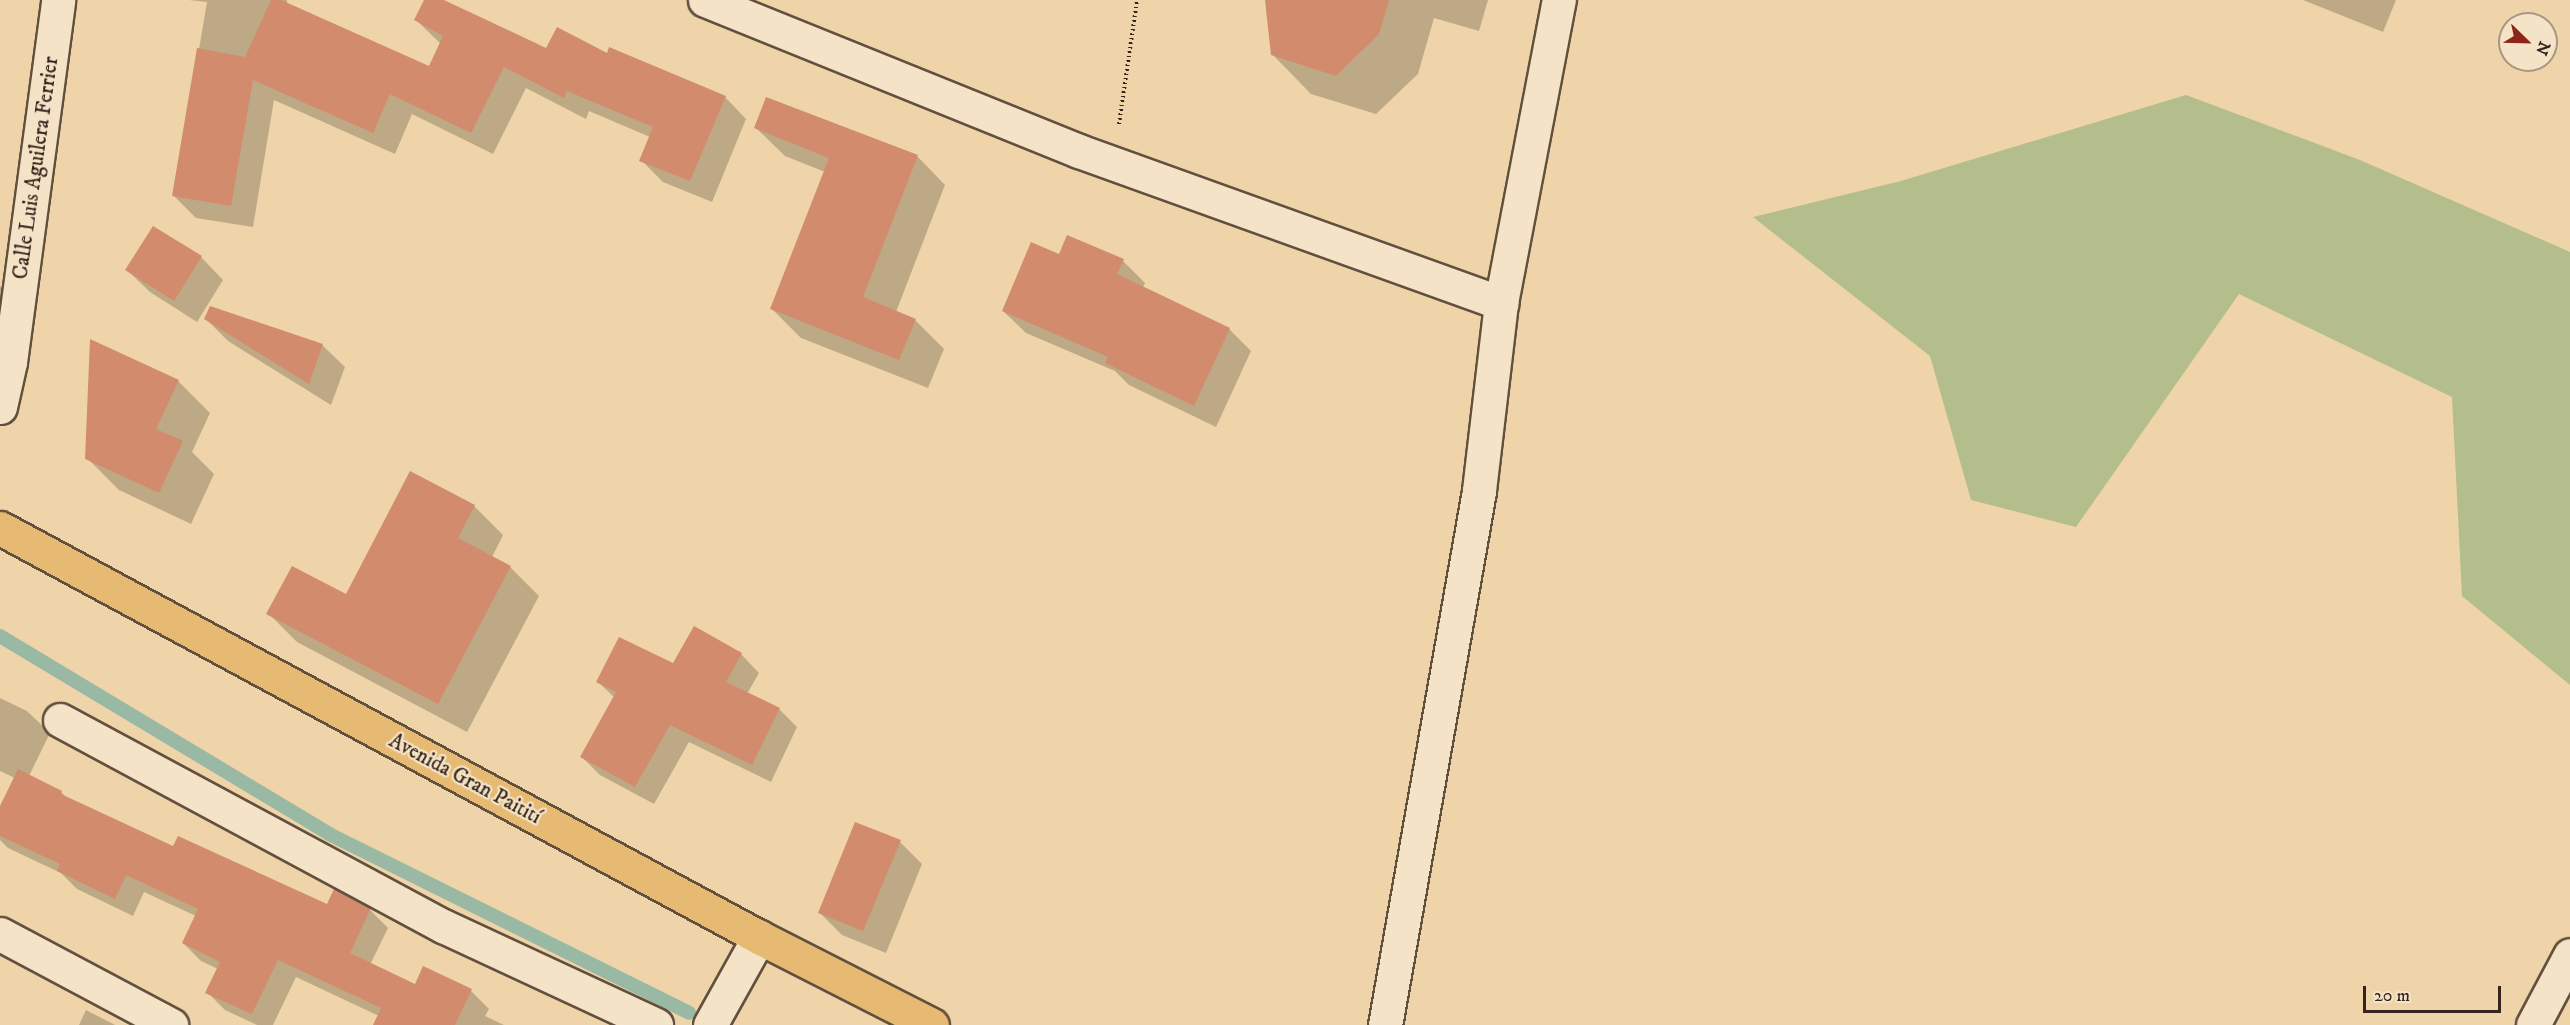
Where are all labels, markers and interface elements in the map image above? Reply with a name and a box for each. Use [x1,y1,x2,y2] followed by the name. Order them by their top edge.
[2498,12,2558,72] north arrow
[2531,38,2555,58] text: N
[8,55,64,281] street label: Calle Luis Aguilera Ferrier
[385,728,545,830] street label: Avenida Gran Paitití
[2366,974,2504,1012] scale bar
[2374,985,2410,1007] text: 20 m

